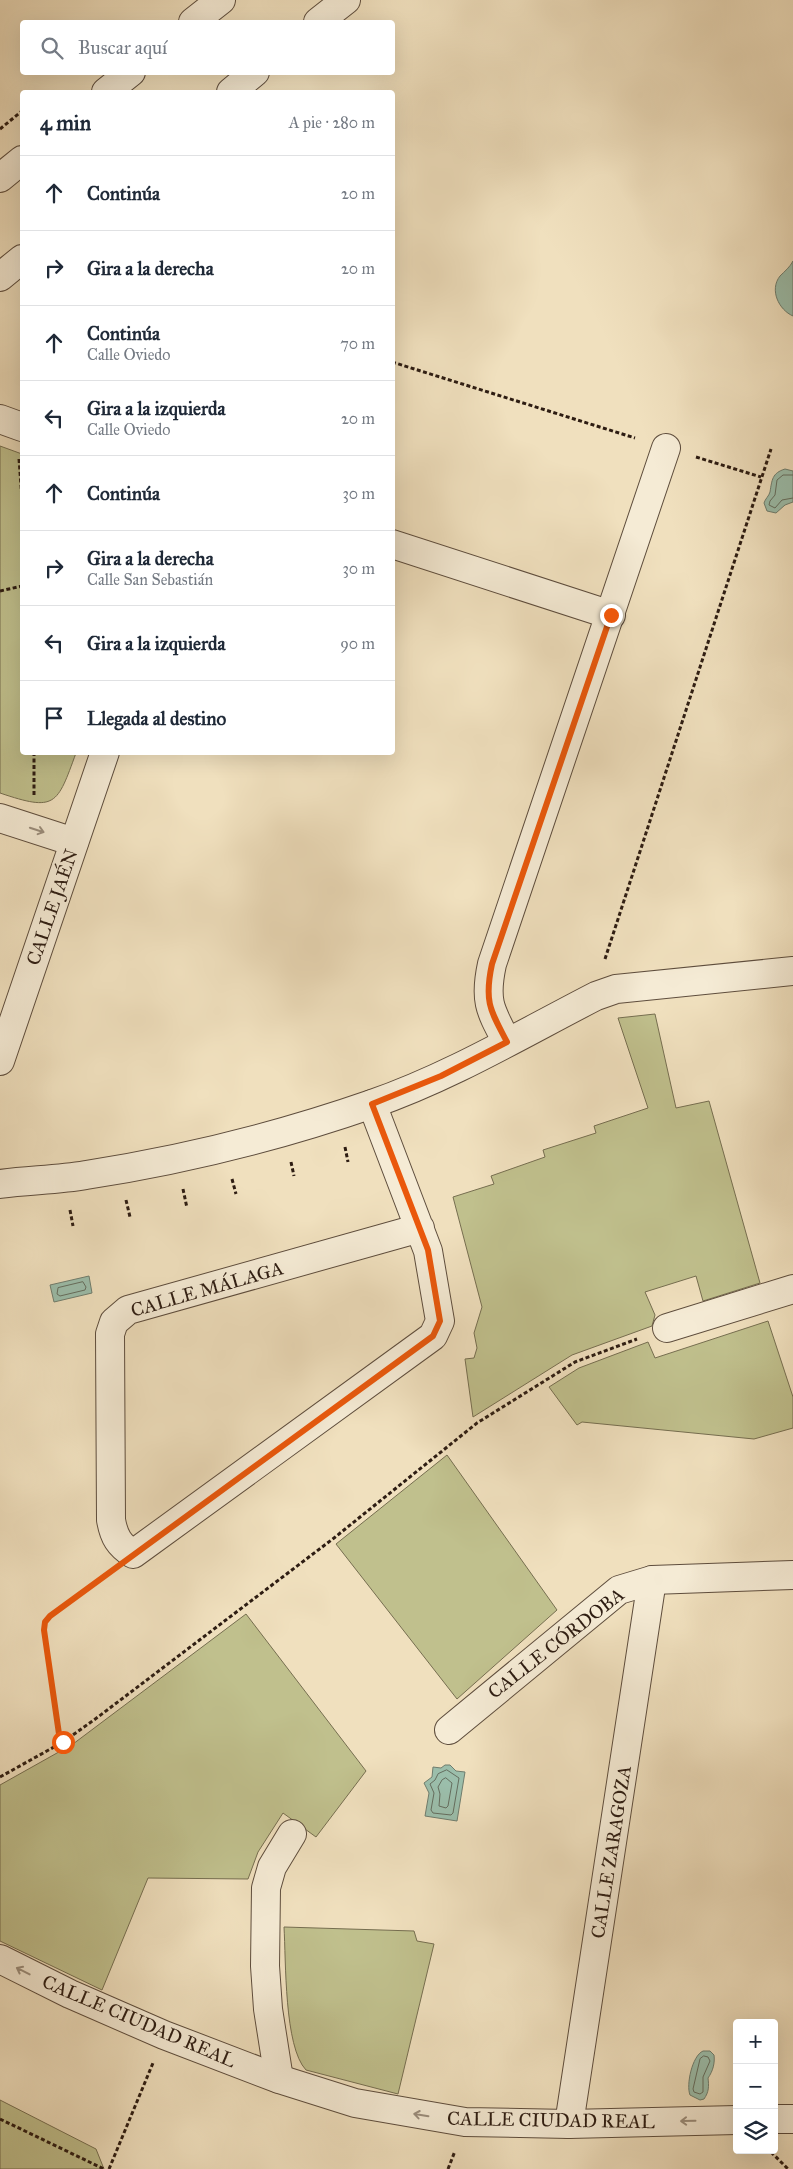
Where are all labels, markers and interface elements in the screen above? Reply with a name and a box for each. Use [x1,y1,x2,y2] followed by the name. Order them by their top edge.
[20,20,395,75] search box
[38,34,66,62] icon: search
[78,36,167,59] text: Buscar aquí
[40,110,91,136] text: 4 min
[289,113,375,132] text: A pie · 280 m
[40,179,68,207] icon: ahead
[87,182,160,205] text: Continúa
[341,184,375,203] text: 20 m
[40,254,68,282] icon: right
[87,257,214,280] text: Gira a la derecha
[341,259,375,278] text: 20 m
[87,322,160,345] text: Continúa
[40,329,68,357] icon: ahead
[340,334,375,353] text: 70 m
[87,345,171,364] text: Calle Oviedo
[87,397,226,420] text: Gira a la izquierda
[40,404,68,432] icon: left
[341,409,375,428] text: 20 m
[87,420,171,439] text: Calle Oviedo
[40,479,68,507] icon: ahead
[87,482,160,505] text: Continúa
[342,484,375,503] text: 30 m
[87,547,214,570] text: Gira a la derecha
[40,554,68,582] icon: right
[342,559,375,578] text: 30 m
[87,570,213,589] text: Calle San Sebastián
[600,604,623,627] route end
[40,629,68,657] icon: left
[87,632,226,655] text: Gira a la izquierda
[340,634,375,653] text: 90 m
[40,704,68,732] icon: arrive
[87,707,226,730] text: Llegada al destino
[29,826,44,835] one-way arrow
[20,845,84,969] street label: CALLE JAÉN
[128,1255,286,1322] street label: CALLE MÁLAGA
[483,1582,629,1703] street label: CALLE CÓRDOBA
[52,1731,75,1754] route start
[586,1764,636,1940] street label: CALLE ZARAGOZA
[16,1966,31,1975] one-way arrow
[39,1970,239,2072] street label: CALLE CIUDAD REAL
[733,2019,778,2154] map controls
[733,2019,778,2064] button: +
[733,2064,778,2109] button: −
[447,2107,655,2133] street label: CALLE CIUDAD REAL
[733,2109,778,2154] button: layers
[413,2110,429,2120] one-way arrow
[680,2116,696,2126] one-way arrow

